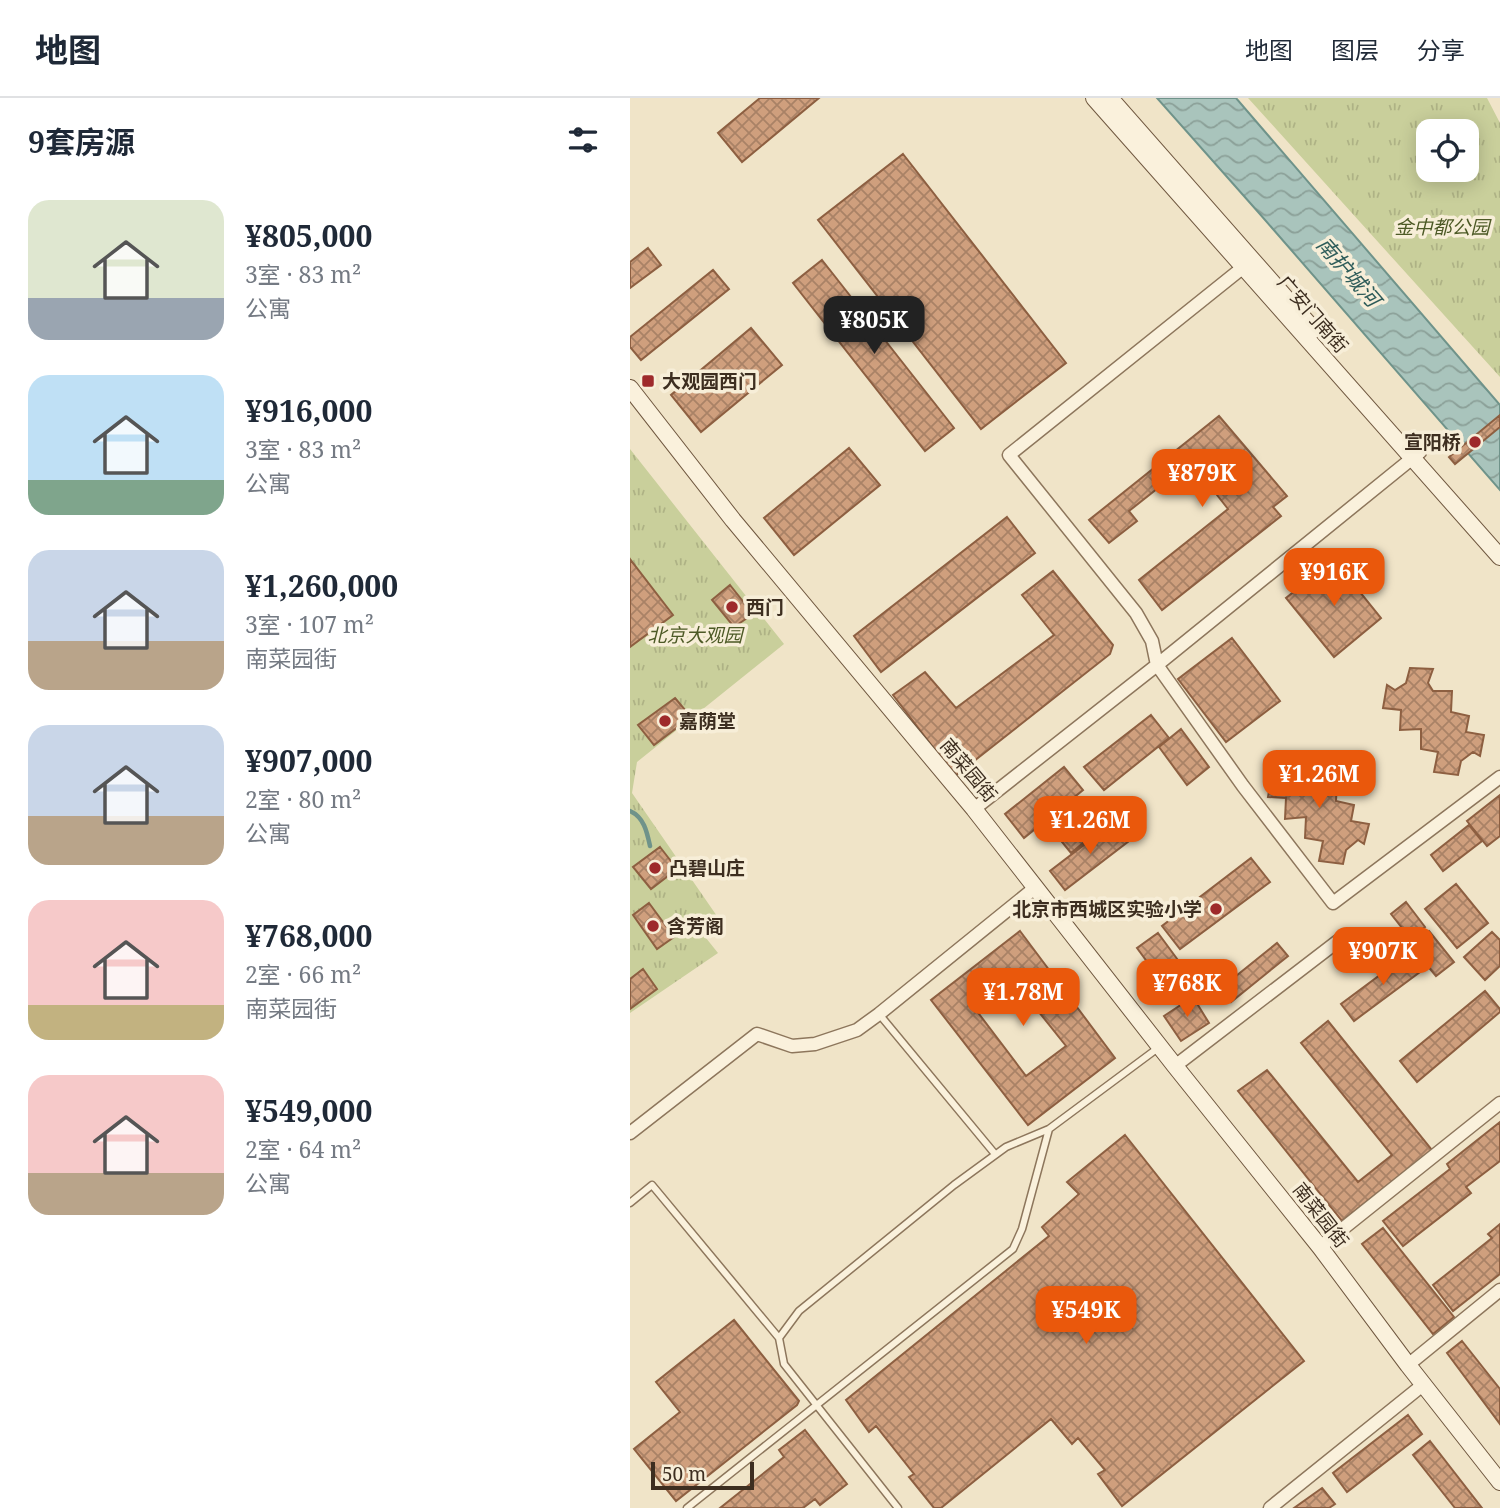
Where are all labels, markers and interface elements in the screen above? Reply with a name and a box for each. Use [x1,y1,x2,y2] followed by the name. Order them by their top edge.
[35,27,101,72] text: 地图
[1245,33,1293,66] text: 地图
[1331,33,1379,66] text: 图层
[1417,33,1465,66] text: 分享
[1416,119,1479,182] map controls
[1416,119,1479,182] button: locate
[28,121,135,162] text: 9套房源
[564,121,602,159] icon: filters
[1394,214,1492,240] park label: 金中都公园
[245,215,372,256] text: ¥805,000
[84,228,168,312] icon: home
[1311,230,1389,315] water label: 南护城河
[245,258,361,290] text: 3室 · 83 m²
[1272,270,1354,358] street label: 广安门南街
[245,292,291,324] text: 公寓
[825,296,923,356] pin: ¥805K
[840,303,908,335] text: ¥805K
[662,368,757,394] place label: 大观园西门
[640,373,656,389] marker: 大观园西门
[245,390,372,431] text: ¥916,000
[84,403,168,487] icon: home
[1404,429,1461,455] place label: 宣阳桥
[245,433,361,465] text: 3室 · 83 m²
[1467,434,1483,450] marker: 宣阳桥
[1153,450,1251,509] pin: ¥879K
[1168,456,1236,488] text: ¥879K
[245,467,291,499] text: 公寓
[1285,548,1383,608] pin: ¥916K
[1300,555,1368,587] text: ¥916K
[245,565,398,606] text: ¥1,260,000
[84,578,168,662] icon: home
[746,594,784,620] place label: 西门
[724,599,740,615] marker: 西门
[245,608,374,640] text: 3室 · 107 m²
[647,622,745,648] park label: 北京大观园
[245,642,337,674] text: 南菜园街
[679,708,736,734] place label: 嘉荫堂
[657,713,673,729] marker: 嘉荫堂
[935,733,1003,807] street label: 南菜园街
[245,740,372,781] text: ¥907,000
[1262,750,1376,810] pin: ¥1.26M
[84,753,168,837] icon: home
[1279,757,1359,789] text: ¥1.26M
[245,783,361,815] text: 2室 · 80 m²
[1033,796,1147,856] pin: ¥1.26M
[1050,803,1130,835] text: ¥1.26M
[245,817,291,849] text: 公寓
[669,855,745,881] place label: 凸碧山庄
[647,860,663,876] marker: 凸碧山庄
[1012,896,1202,922] place label: 北京市西城区实验小学
[1208,901,1224,917] marker: 北京市西城区实验小学
[667,913,724,939] place label: 含芳阁
[245,915,372,956] text: ¥768,000
[645,918,661,934] marker: 含芳阁
[84,928,168,1012] icon: home
[1334,928,1432,987] pin: ¥907K
[1349,934,1417,966] text: ¥907K
[245,958,361,990] text: 2室 · 66 m²
[1138,960,1236,1019] pin: ¥768K
[1153,966,1221,998] text: ¥768K
[966,968,1080,1028] pin: ¥1.78M
[983,975,1063,1007] text: ¥1.78M
[245,992,337,1024] text: 南菜园街
[245,1090,372,1131] text: ¥549,000
[84,1103,168,1187] icon: home
[245,1133,361,1165] text: 2室 · 64 m²
[245,1167,291,1199] text: 公寓
[1287,1177,1355,1253] street label: 南菜园街
[1037,1286,1135,1346] pin: ¥549K
[1052,1293,1120,1325] text: ¥549K
[651,1459,754,1491] scale bar
[662,1461,706,1487] text: 50 m

